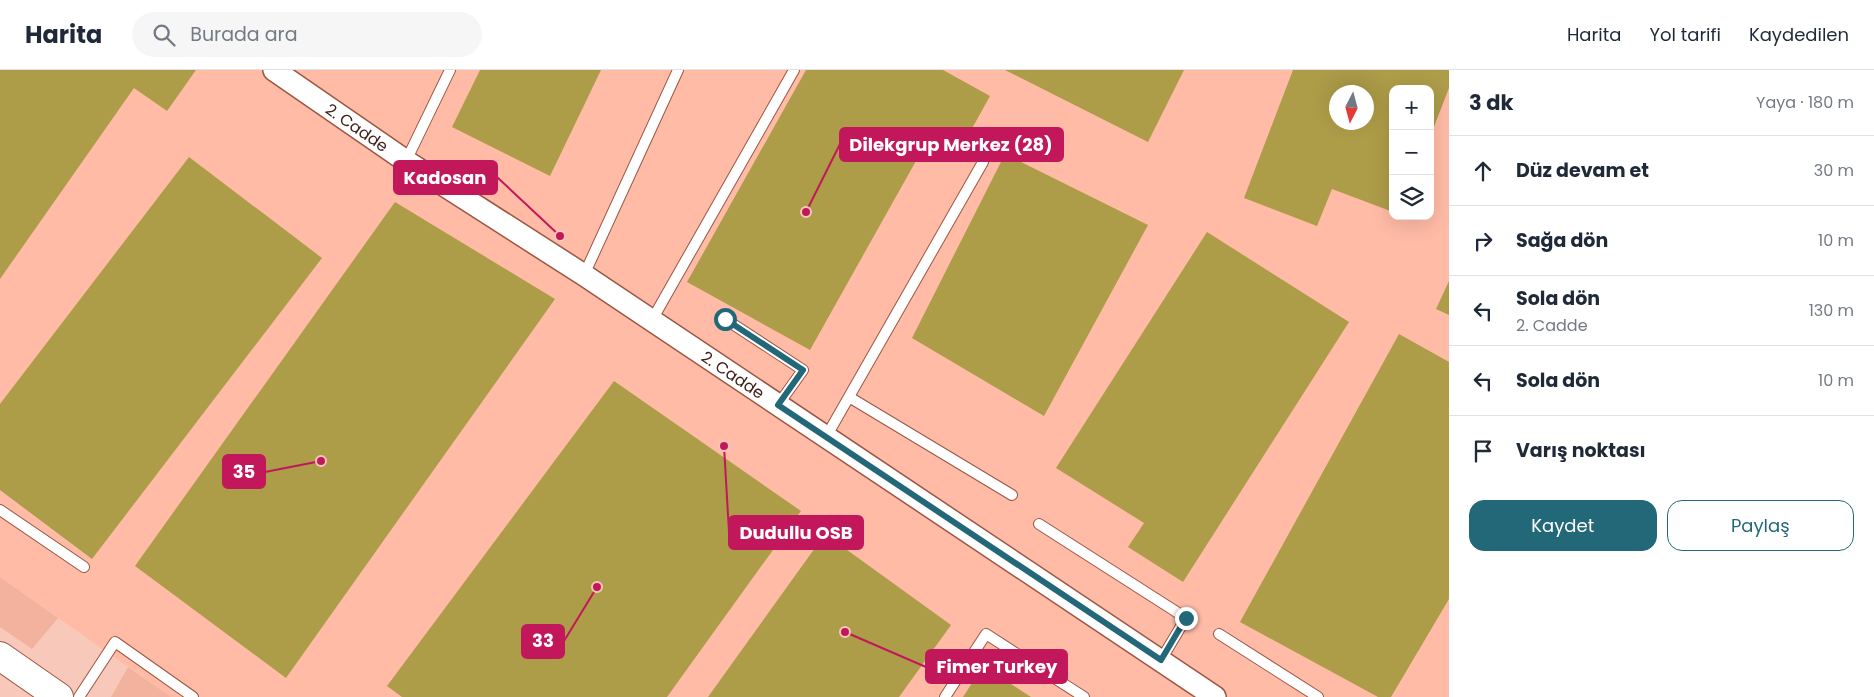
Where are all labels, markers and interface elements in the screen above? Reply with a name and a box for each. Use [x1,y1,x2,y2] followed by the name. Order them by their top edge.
[132,12,482,57] search box
[25,18,102,51] text: Harita
[150,21,178,49] icon: search
[190,21,298,48] text: Burada ara
[1567,22,1621,47] text: Harita
[1649,22,1721,47] text: Yol tarifi
[1749,22,1849,47] text: Kaydedilen
[1329,85,1374,130] north arrow
[1389,85,1434,220] map controls
[1389,85,1434,130] button: +
[1469,88,1513,117] text: 3 dk
[1756,91,1854,114] text: Yaya · 180 m
[321,98,393,157] street label: 2. Cadde
[840,128,1063,161] callout: Dilekgrup Merkez (28)
[1389,130,1434,175] button: −
[849,132,1053,157] text: Dilekgrup Merkez (28)
[1469,157,1497,185] icon: ahead
[1516,157,1649,184] text: Düz devam et
[1814,159,1854,182] text: 30 m
[394,161,497,194] callout: Kadosan
[404,165,486,190] text: Kadosan
[1389,175,1434,220] button: layers
[1469,227,1497,255] icon: right
[1516,227,1608,254] text: Sağa dön
[1818,229,1854,252] text: 10 m
[1516,285,1600,312] text: Sola dön
[1469,297,1497,325] icon: left
[1809,299,1854,322] text: 130 m
[714,308,737,331] route start
[1516,314,1588,337] text: 2. Cadde
[697,345,769,404] street label: 2. Cadde
[1469,367,1497,395] icon: left
[1516,367,1600,394] text: Sola dön
[1818,369,1854,392] text: 10 m
[1469,437,1497,465] icon: arrive
[1516,437,1646,464] text: Varış noktası
[223,455,265,488] callout: 35
[233,459,255,484] text: 35
[1469,500,1657,551] button: Kaydet
[1667,500,1854,551] button: Paylaş
[729,516,863,549] callout: Dudullu OSB
[739,520,853,545] text: Dudullu OSB
[1175,607,1198,630] route end
[522,625,564,658] callout: 33
[532,628,554,653] text: 33
[926,650,1067,683] callout: Fimer Turkey
[937,654,1058,679] text: Fimer Turkey

